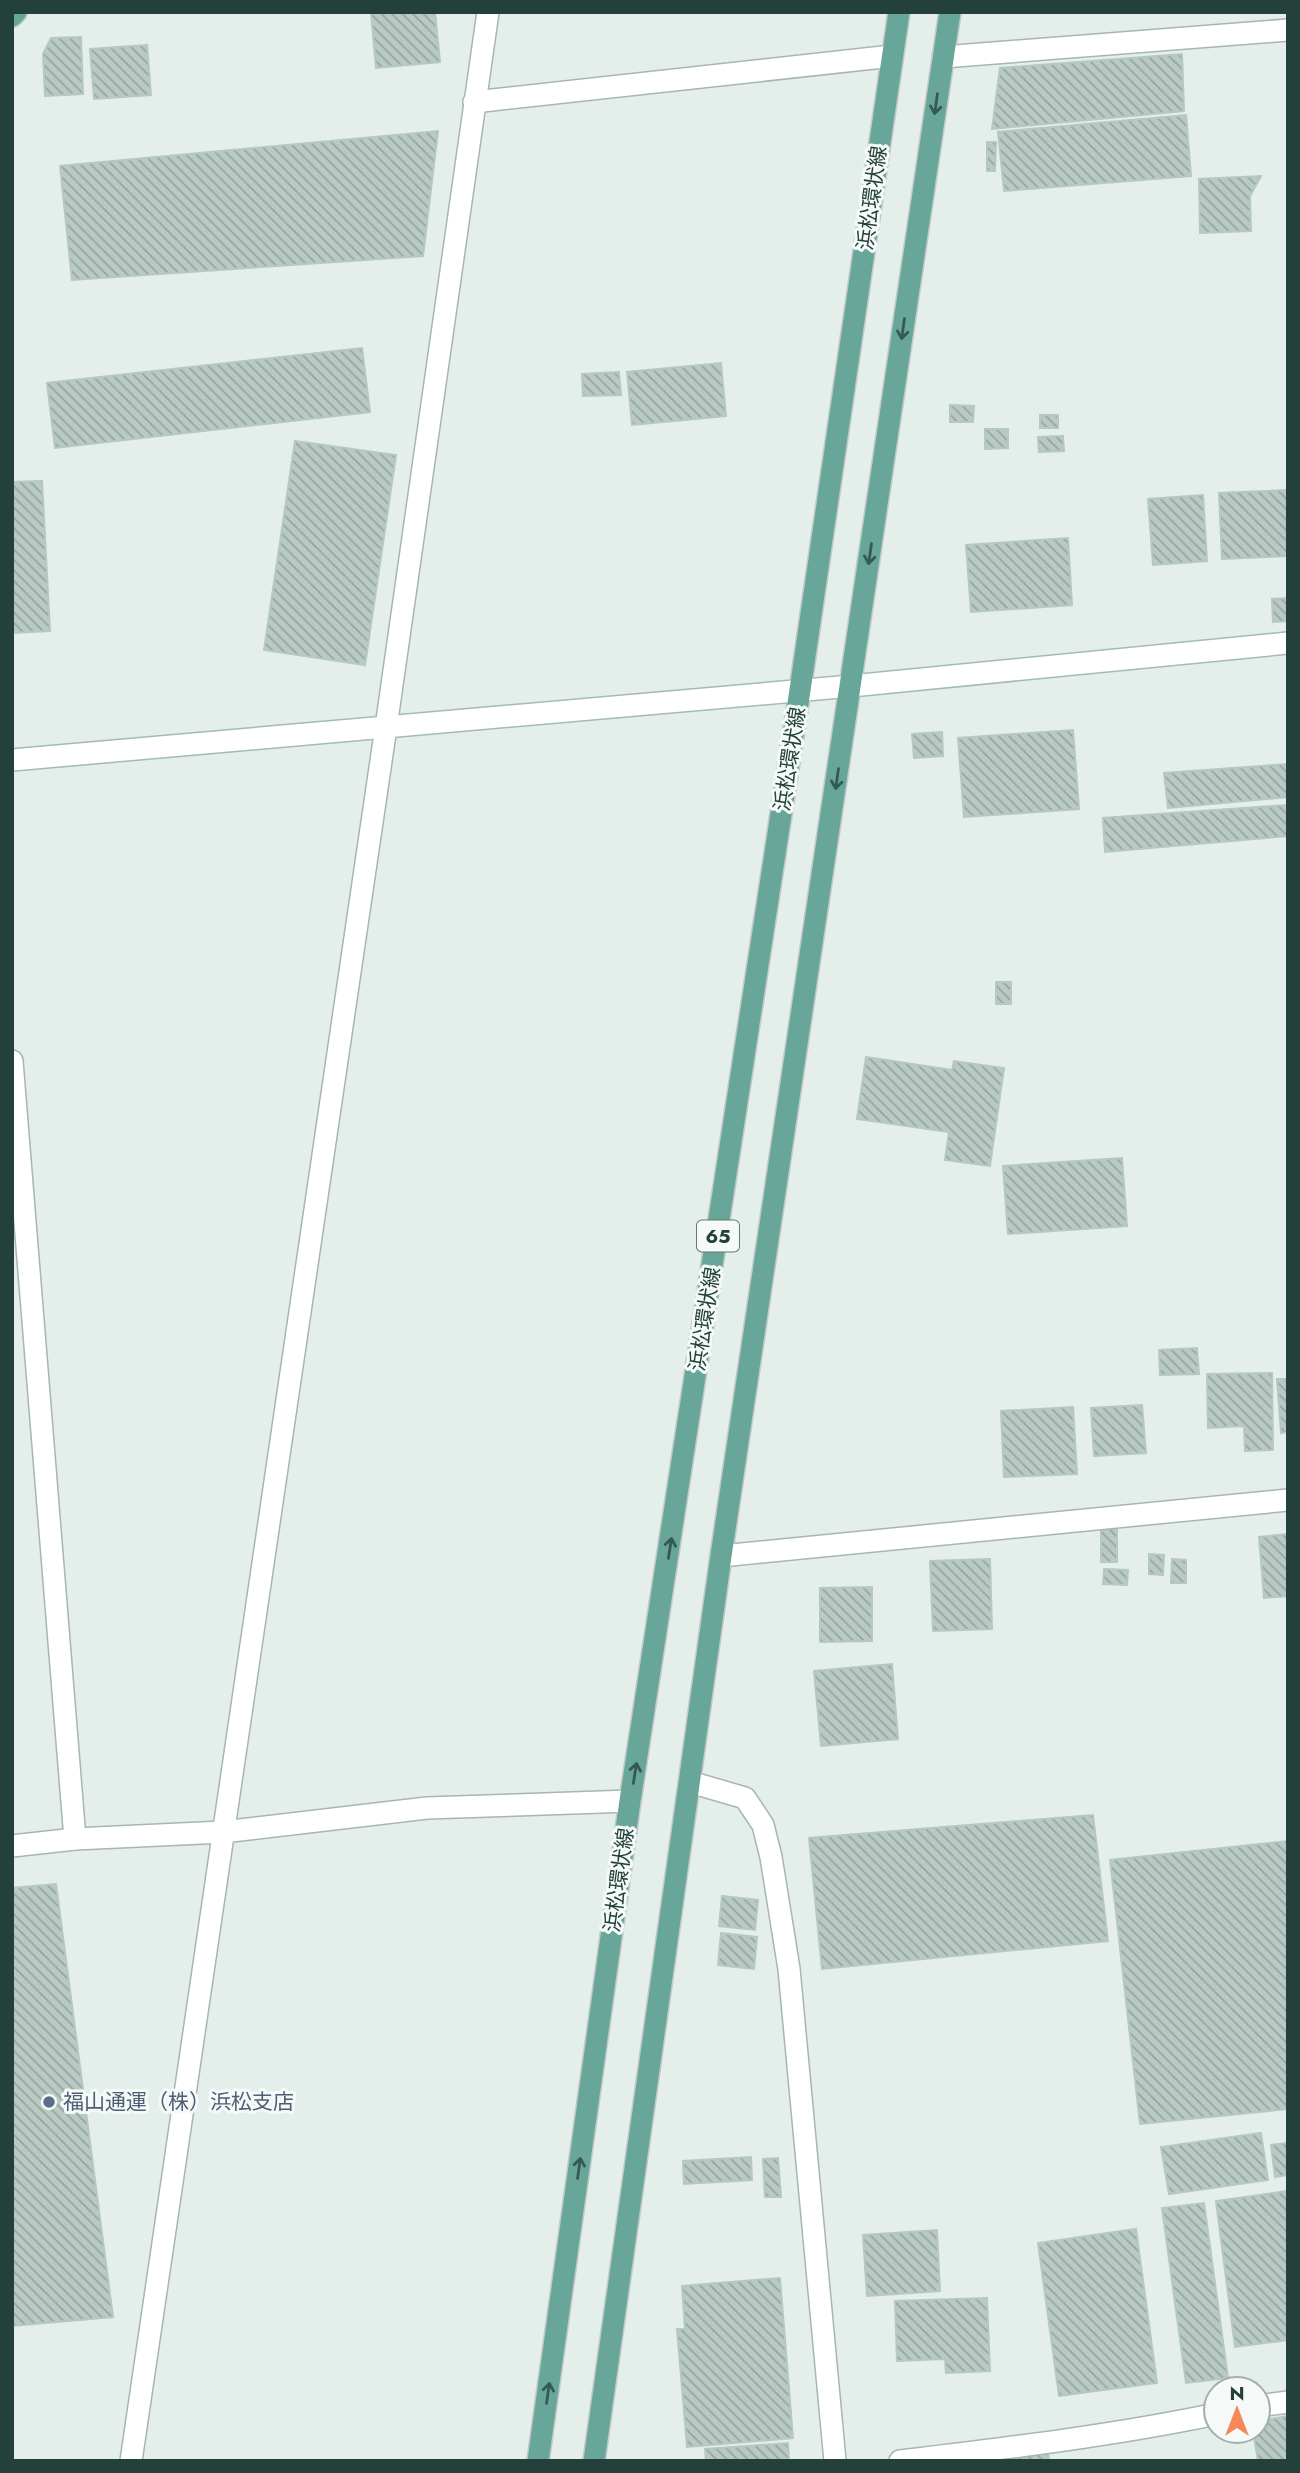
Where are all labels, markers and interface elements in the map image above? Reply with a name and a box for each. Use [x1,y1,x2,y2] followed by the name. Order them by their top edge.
[929,92,942,115] one-way arrow
[850,144,894,252] street label: 浜松環状線
[896,317,909,340] one-way arrow
[863,542,876,565] one-way arrow
[767,705,813,813] street label: 浜松環状線
[830,767,843,790] one-way arrow
[697,1220,739,1252] road number: 65
[682,1265,728,1373] street label: 浜松環状線
[663,1537,676,1560] one-way arrow
[629,1762,642,1785] one-way arrow
[597,1826,641,1934] street label: 浜松環状線
[63,2087,294,2117] place label: 福山通運（株）浜松支店
[41,2094,57,2110] marker: 福山通運（株）浜松支店
[573,2157,586,2180] one-way arrow
[1202,2375,1272,2445] north arrow
[1229,2380,1245,2407] text: N
[541,2382,554,2405] one-way arrow

